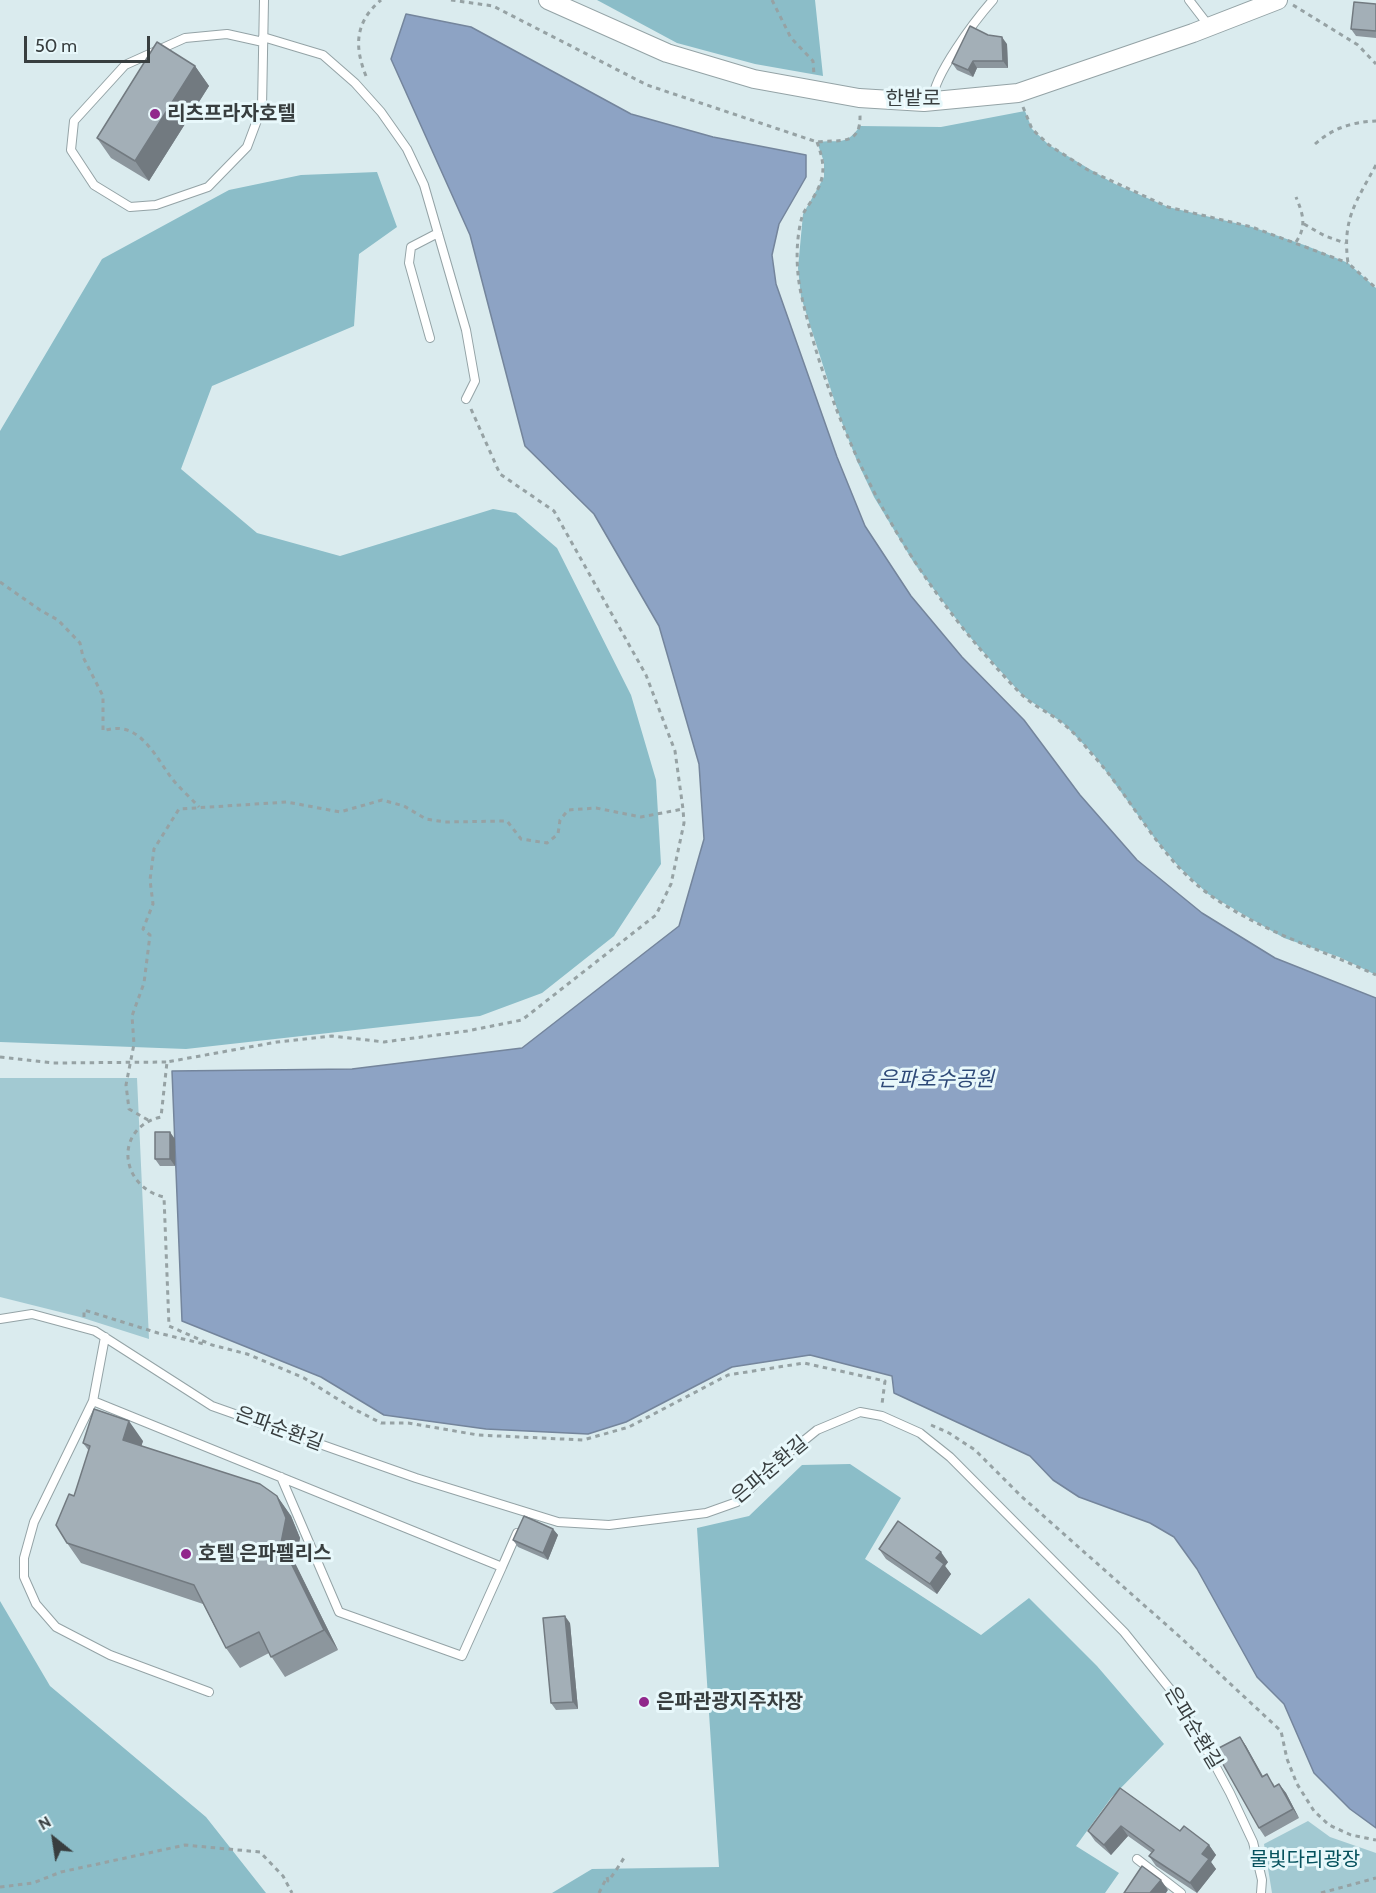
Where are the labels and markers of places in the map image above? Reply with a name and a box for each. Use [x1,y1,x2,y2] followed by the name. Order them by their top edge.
[167,102,296,126] place label: 리츠프라자호텔
[148,107,162,121] marker: 리츠프라자호텔
[198,1542,331,1566] place label: 호텔 은파펠리스
[179,1547,193,1561] marker: 호텔 은파펠리스
[656,1690,803,1714] place label: 은파관광지주차장
[637,1695,651,1709] marker: 은파관광지주차장

